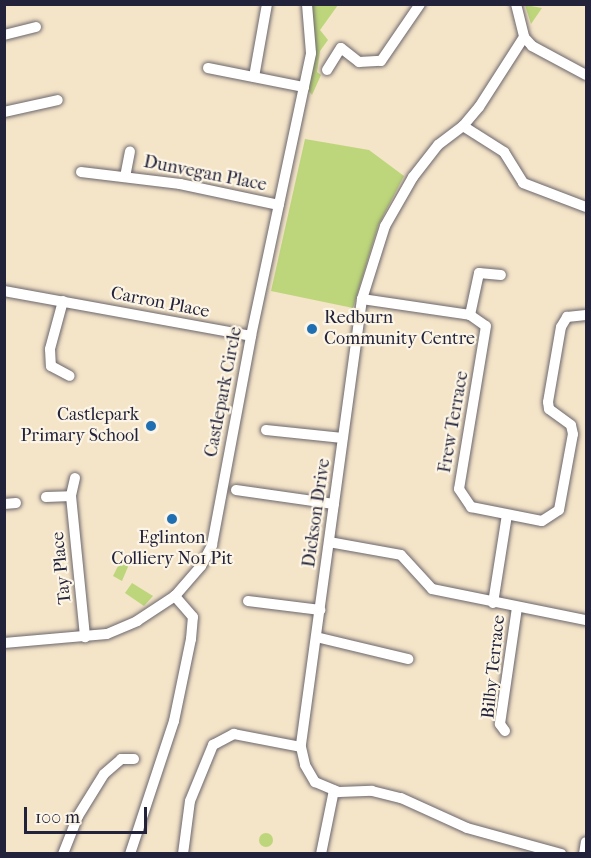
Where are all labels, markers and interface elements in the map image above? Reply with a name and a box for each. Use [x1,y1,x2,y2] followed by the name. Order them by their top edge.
[142,151,268,197] street label: Dunvegan Place
[109,283,211,323] street label: Carron Place
[324,308,475,350] place label: Redburn Community Centre
[305,322,319,336] marker: Redburn Community Centre
[201,325,247,459] street label: Castlepark Circle
[434,369,474,475] street label: Frew Terrace
[21,405,139,448] place label: Castlepark Primary School
[144,419,158,433] marker: Castlepark Primary School
[299,457,335,569] street label: Dickson Drive
[165,512,179,526] marker: Eglinton Colliery No1 Pit
[111,528,233,570] place label: Eglinton Colliery No1 Pit
[47,531,77,605] street label: Tay Place
[478,614,510,720] street label: Bilby Terrace
[27,795,150,833] scale bar
[35,807,80,828] text: 100 m

